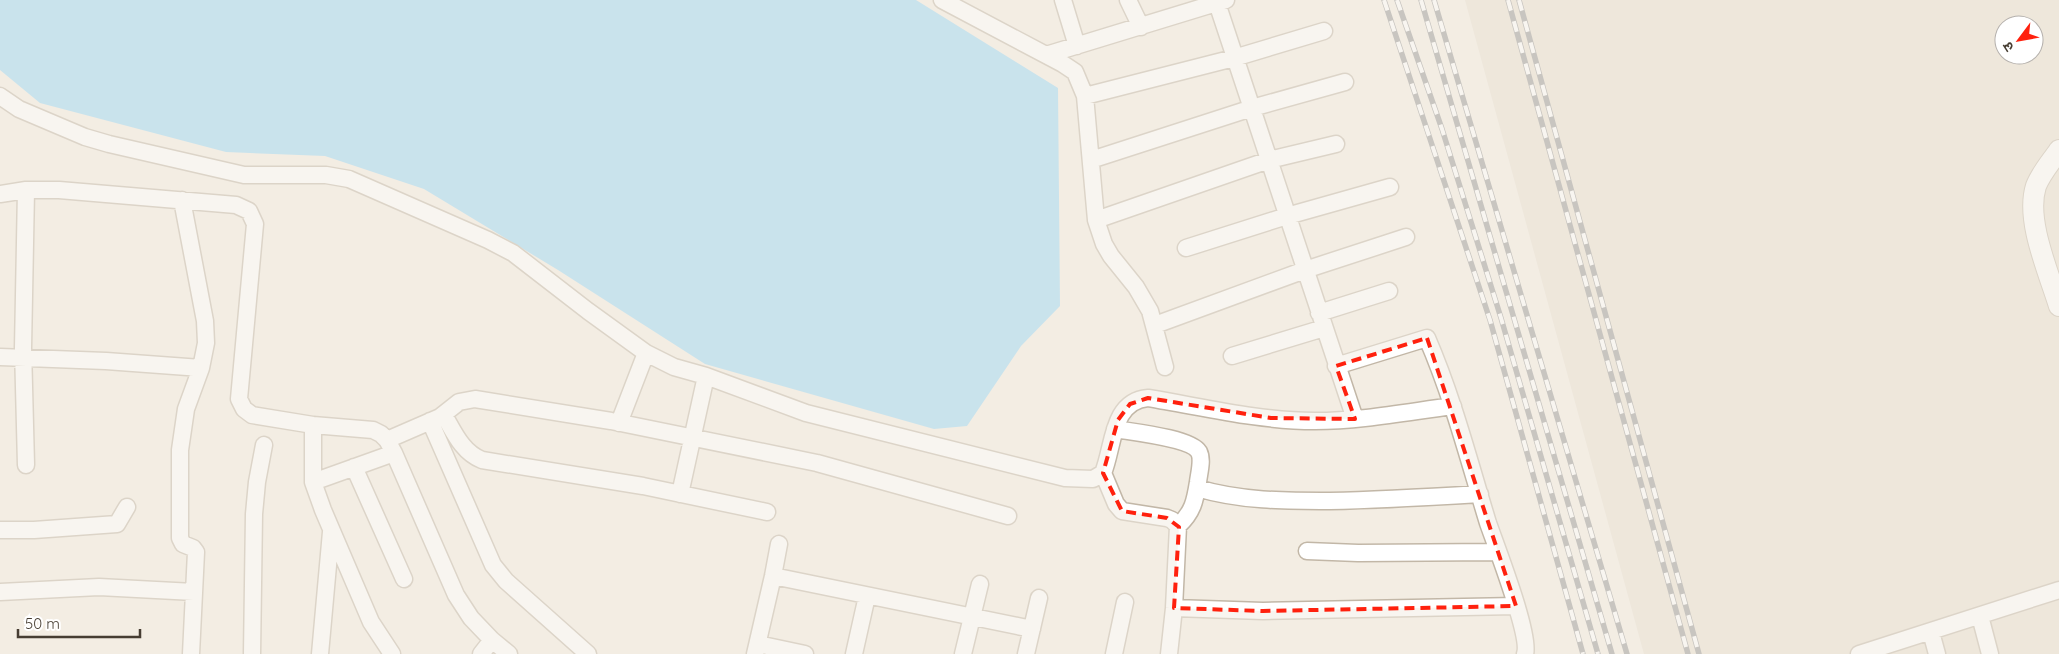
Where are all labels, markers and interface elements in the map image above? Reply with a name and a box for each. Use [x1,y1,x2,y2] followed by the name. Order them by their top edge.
[1994,15,2044,65] north arrow
[1998,38,2018,55] text: उ
[18,606,140,638] scale bar
[25,614,60,633] text: 50 m

